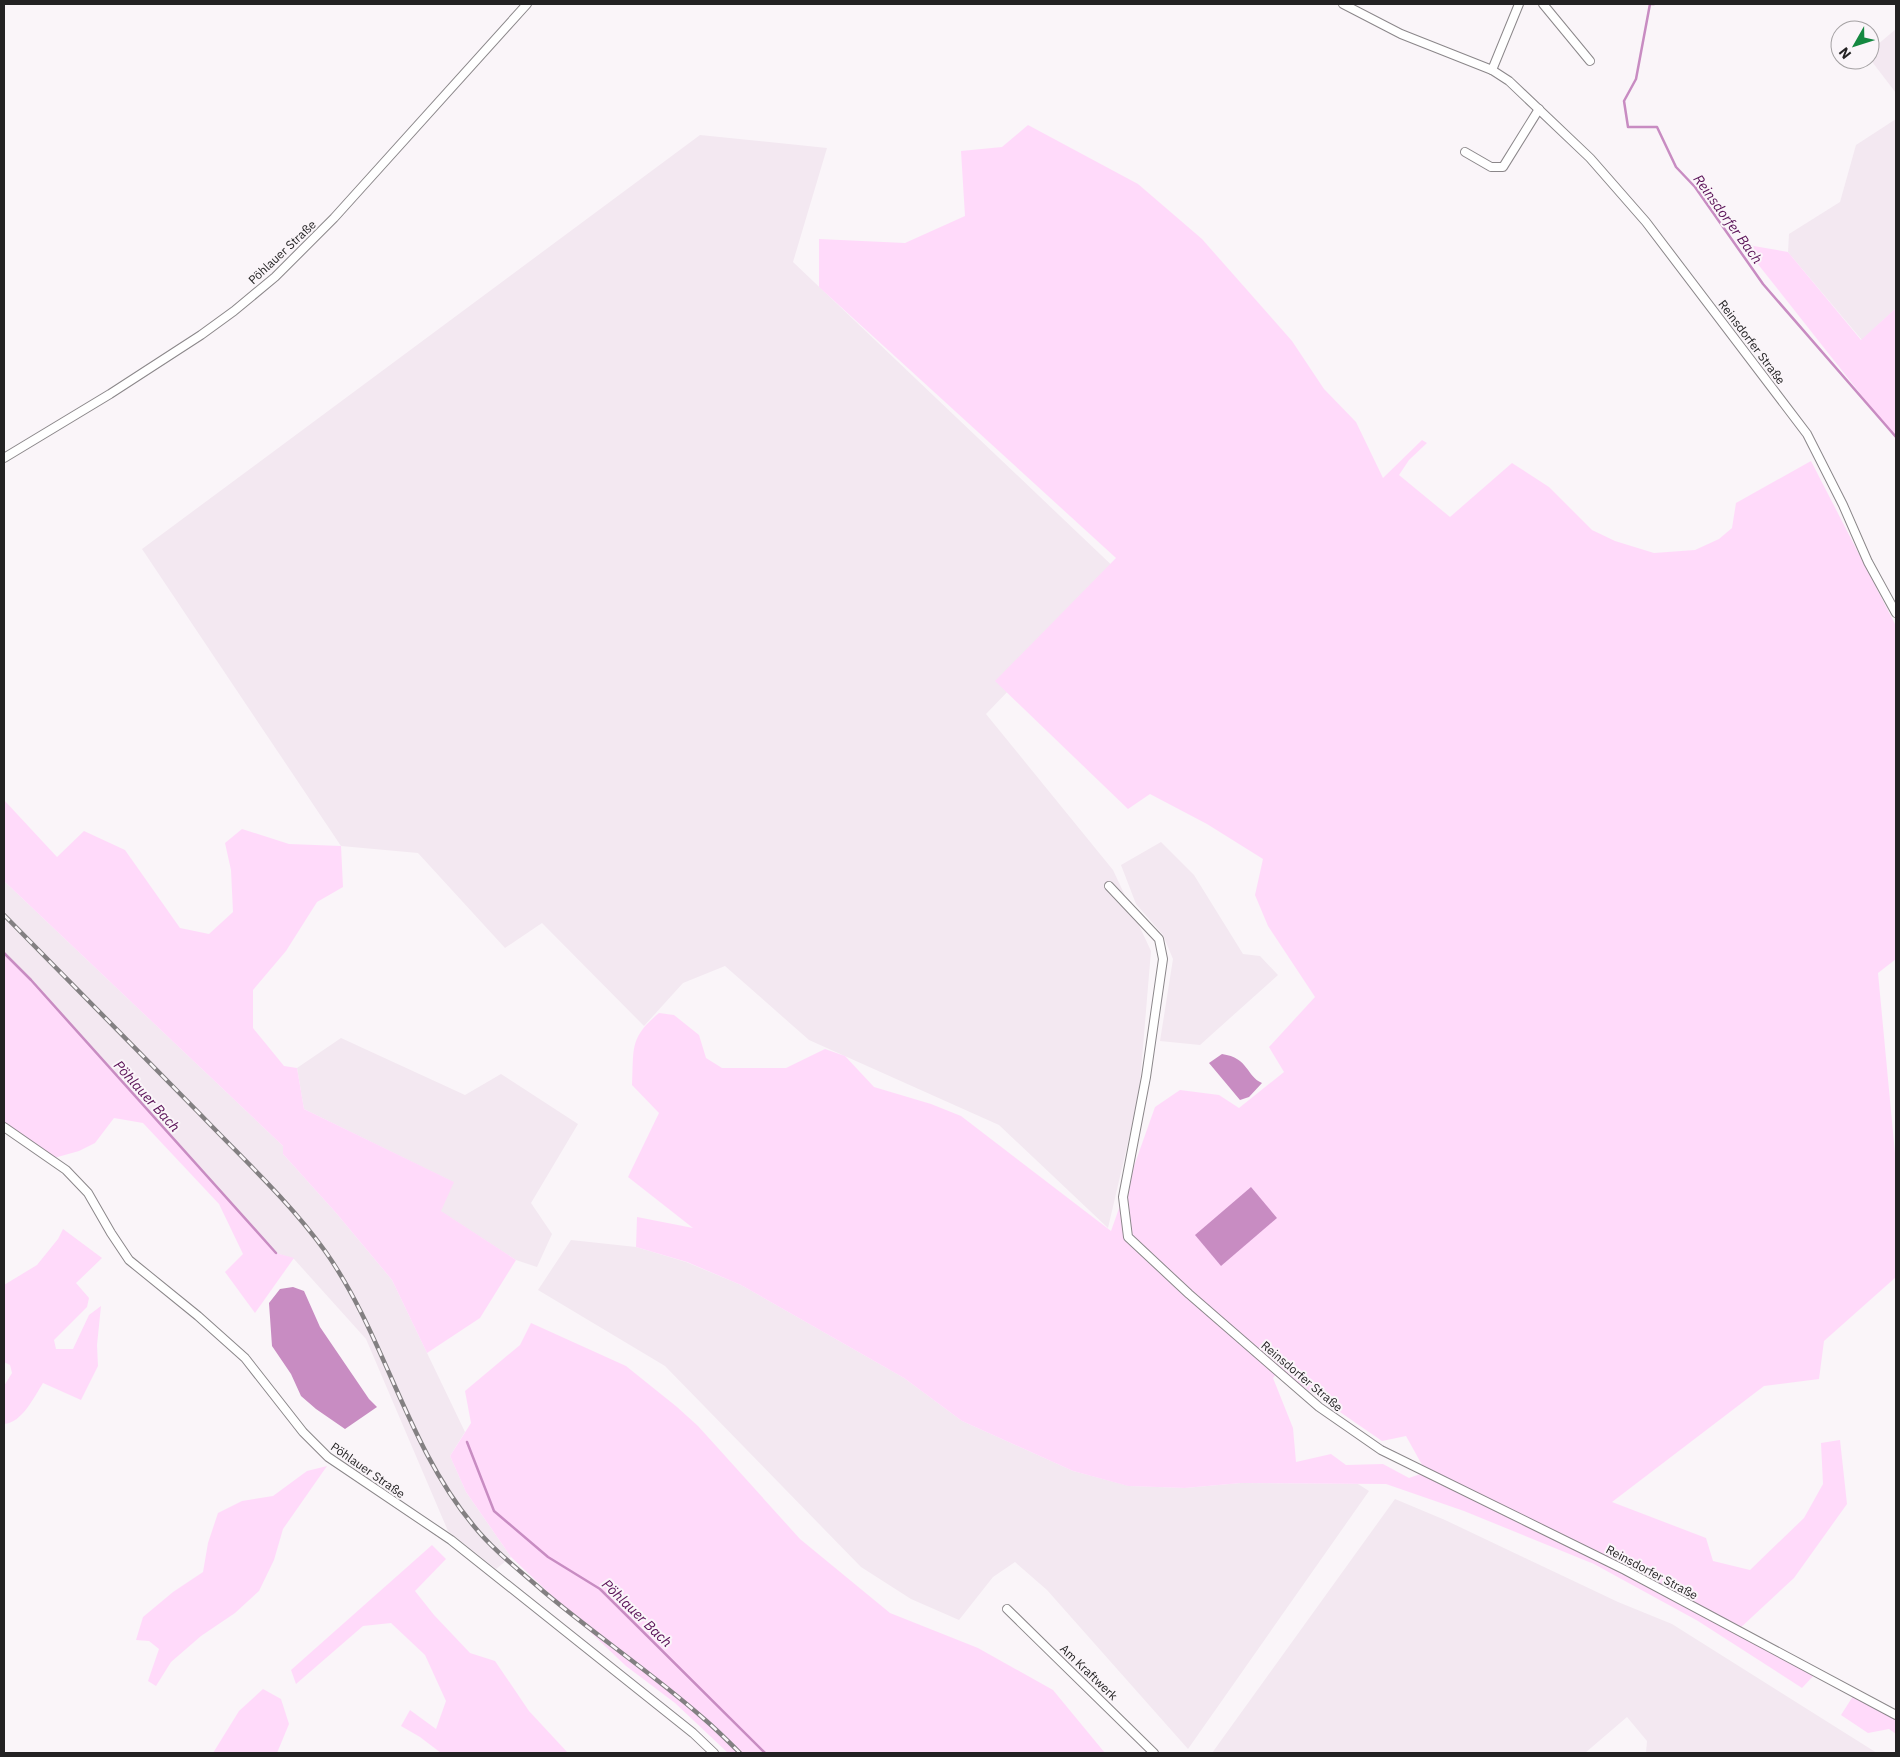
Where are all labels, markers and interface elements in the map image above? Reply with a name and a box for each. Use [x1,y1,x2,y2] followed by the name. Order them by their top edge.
[1830,20,1880,70] north arrow
[1835,44,1855,63] text: N
[1690,171,1767,267] water label: Reinsdorfer Bach
[245,217,319,287] street label: Pöhlauer Straße
[1715,297,1789,387] street label: Reinsdorfer Straße
[110,1056,184,1136] water label: Pöhlauer Bach
[1258,1338,1346,1415] street label: Reinsdorfer Straße
[328,1439,408,1501] street label: Pöhlauer Straße
[1604,1541,1701,1603] street label: Reinsdorfer Straße
[598,1575,676,1651] water label: Pöhlauer Bach
[1057,1641,1121,1704] street label: Am Kraftwerk

